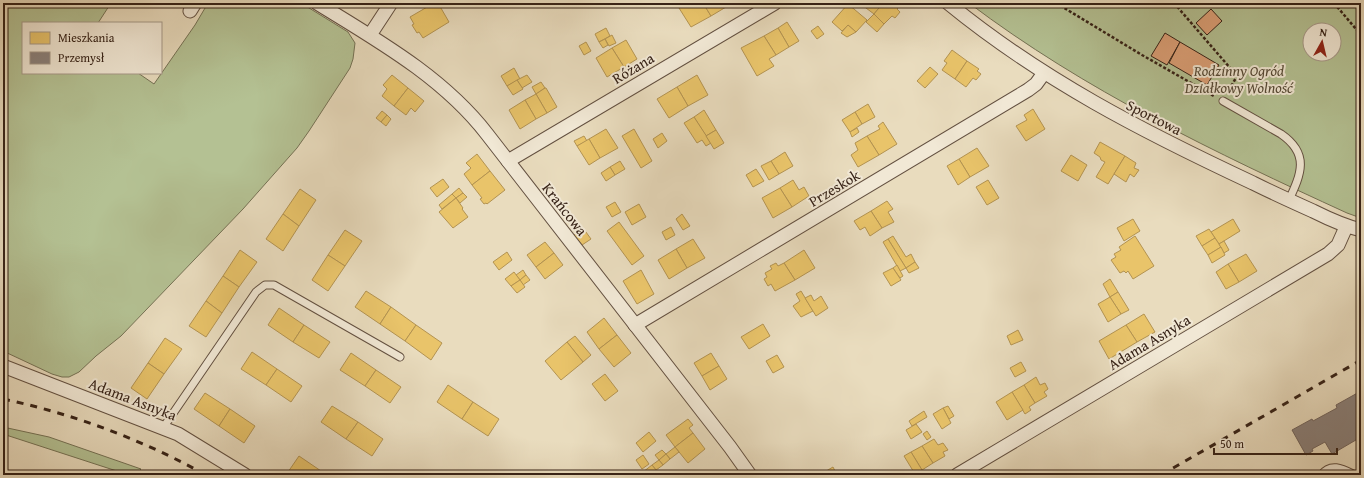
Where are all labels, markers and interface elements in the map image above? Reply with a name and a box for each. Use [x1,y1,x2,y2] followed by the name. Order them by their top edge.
[22,22,162,74] legend
[1302,22,1342,62] north arrow
[1319,24,1329,41] text: N
[58,29,115,46] text: Mieszkania
[608,47,658,89] street label: Różana
[58,49,105,66] text: Przemysł
[1184,60,1294,98] park label: Rodzinny Ogród Działkowy Wolność
[1123,94,1185,140] street label: Sportowa
[804,164,864,212] street label: Przeskok
[538,178,592,240] street label: Krańcowa
[1104,309,1194,375] street label: Adama Asnyka
[86,373,180,425] street label: Adama Asnyka
[1214,430,1337,456] scale bar
[1220,435,1244,452] text: 50 m

